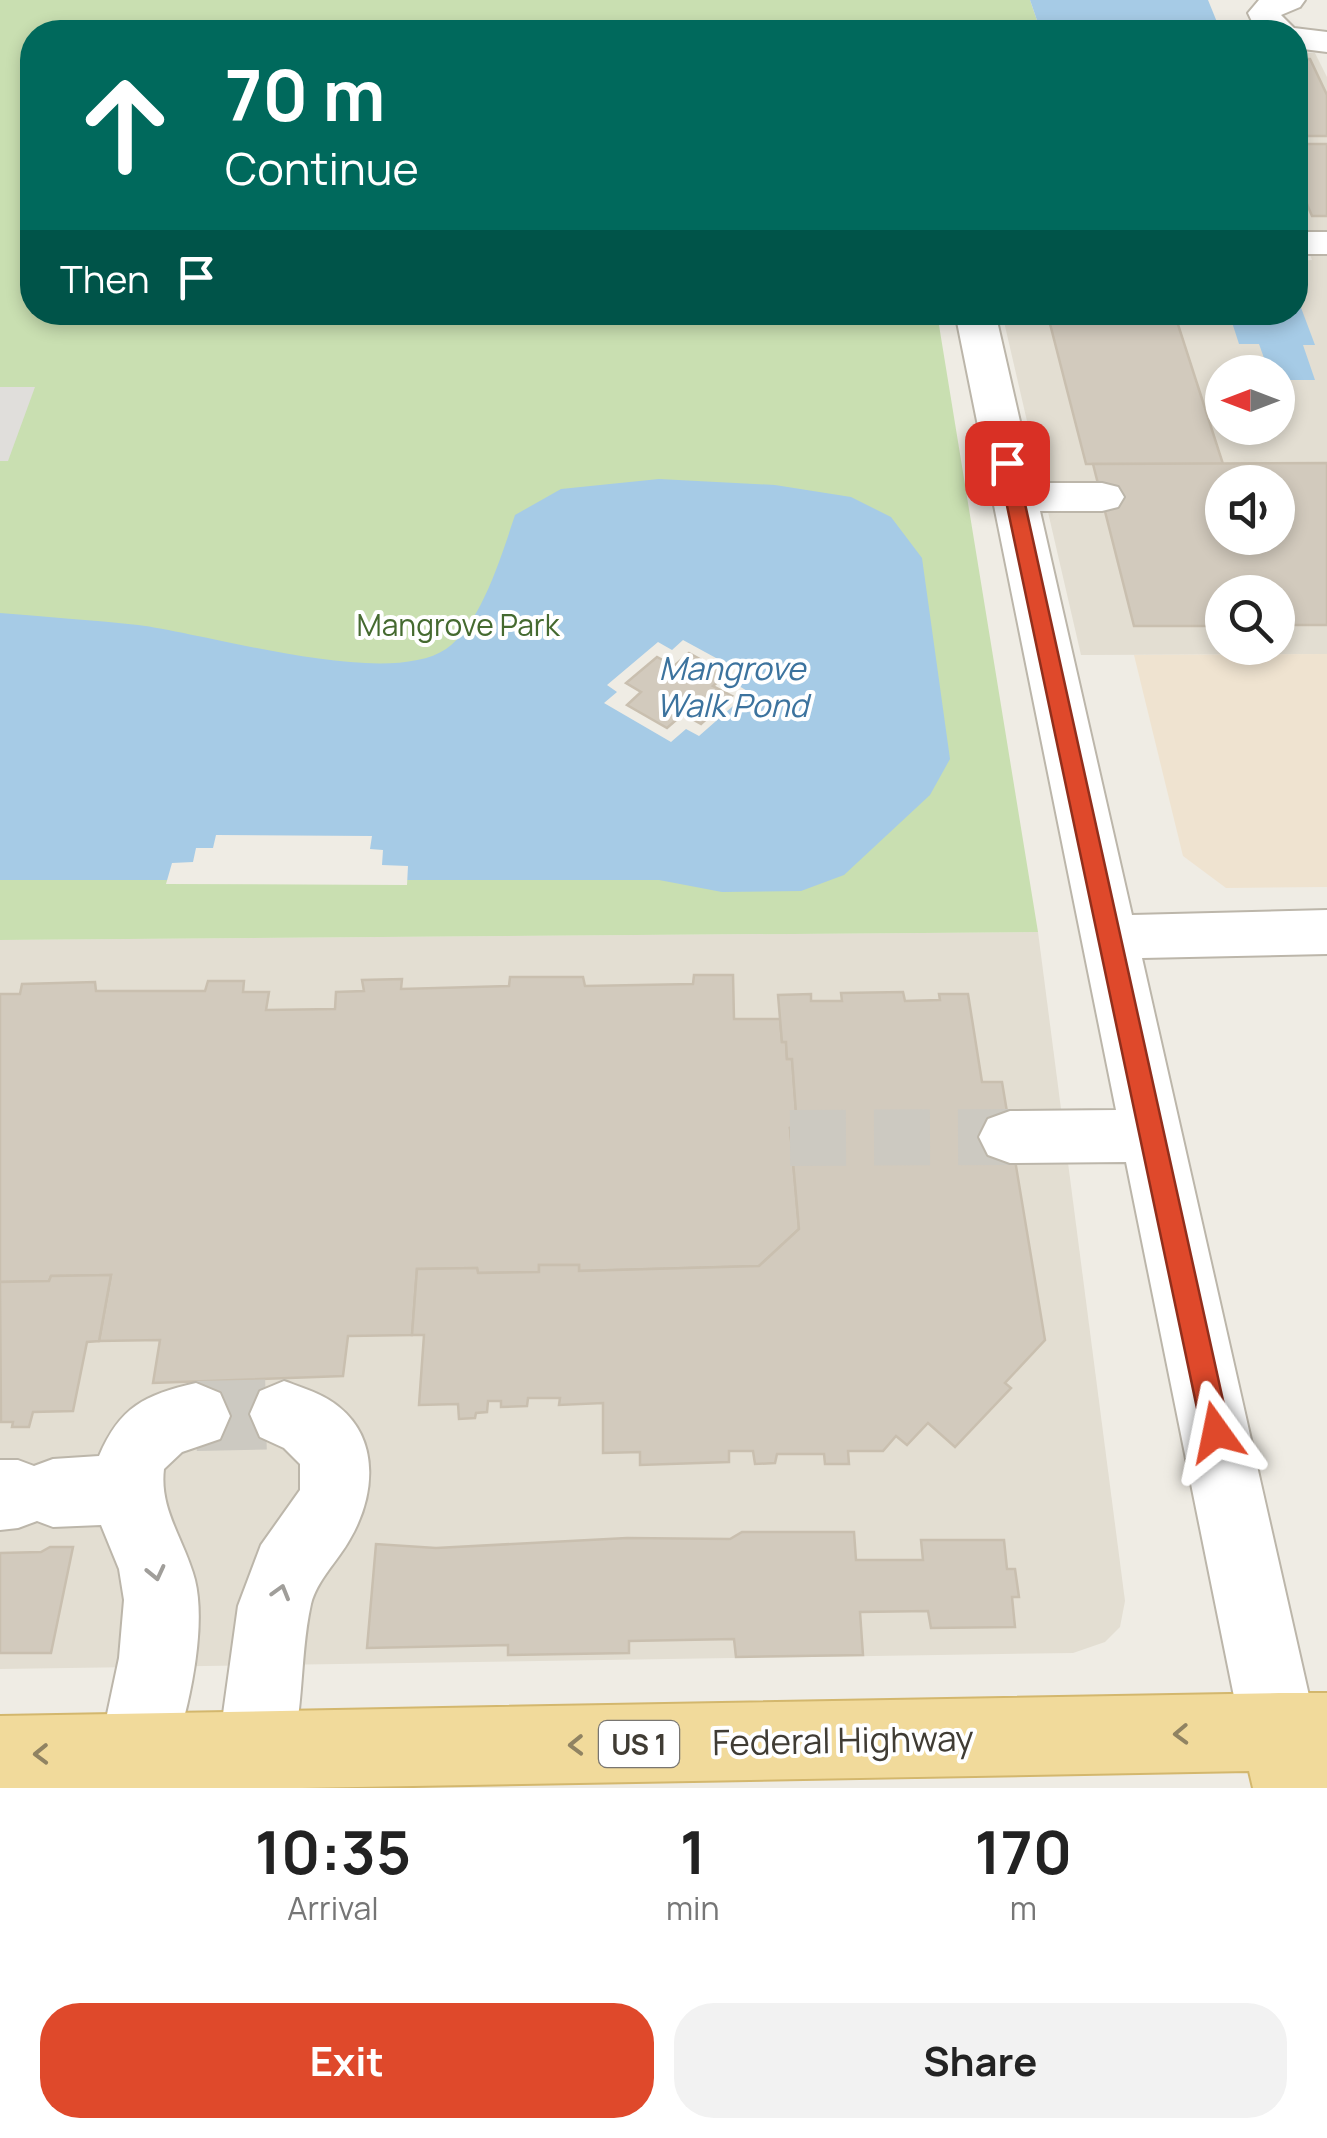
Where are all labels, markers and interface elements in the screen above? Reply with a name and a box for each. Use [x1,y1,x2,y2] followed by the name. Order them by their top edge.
[225,46,385,142] text: 70 m
[60,60,190,190] icon: ahead
[225,137,419,199] text: Continue
[169,250,224,305] icon: arrive
[60,252,149,304] text: Then
[1205,355,1295,445] north arrow
[1205,355,1295,665] map controls
[965,421,1050,506] pin
[980,436,1035,491] icon: arrive
[1205,465,1295,555] button: sound
[1205,575,1295,665] button: search
[356,604,561,645] park label: Mangrove Park
[656,646,812,727] water label: Mangrove Walk Pond
[1164,1380,1268,1484] position arrow
[144,1564,165,1581] one-way arrow
[269,1584,290,1602] one-way arrow
[712,1714,974,1766] street label: Federal Highway
[599,1721,679,1767] road number: US 1
[1173,1724,1189,1745] one-way arrow
[568,1734,584,1755] one-way arrow
[33,1743,48,1765] one-way arrow
[255,1810,411,1892] text: 10:35
[680,1810,706,1892] text: 1
[974,1810,1072,1892] text: 170
[287,1886,379,1930] text: Arrival
[666,1886,720,1930] text: min
[1010,1886,1037,1930] text: m
[40,2003,654,2118] button: Exit
[674,2003,1287,2118] button: Share

